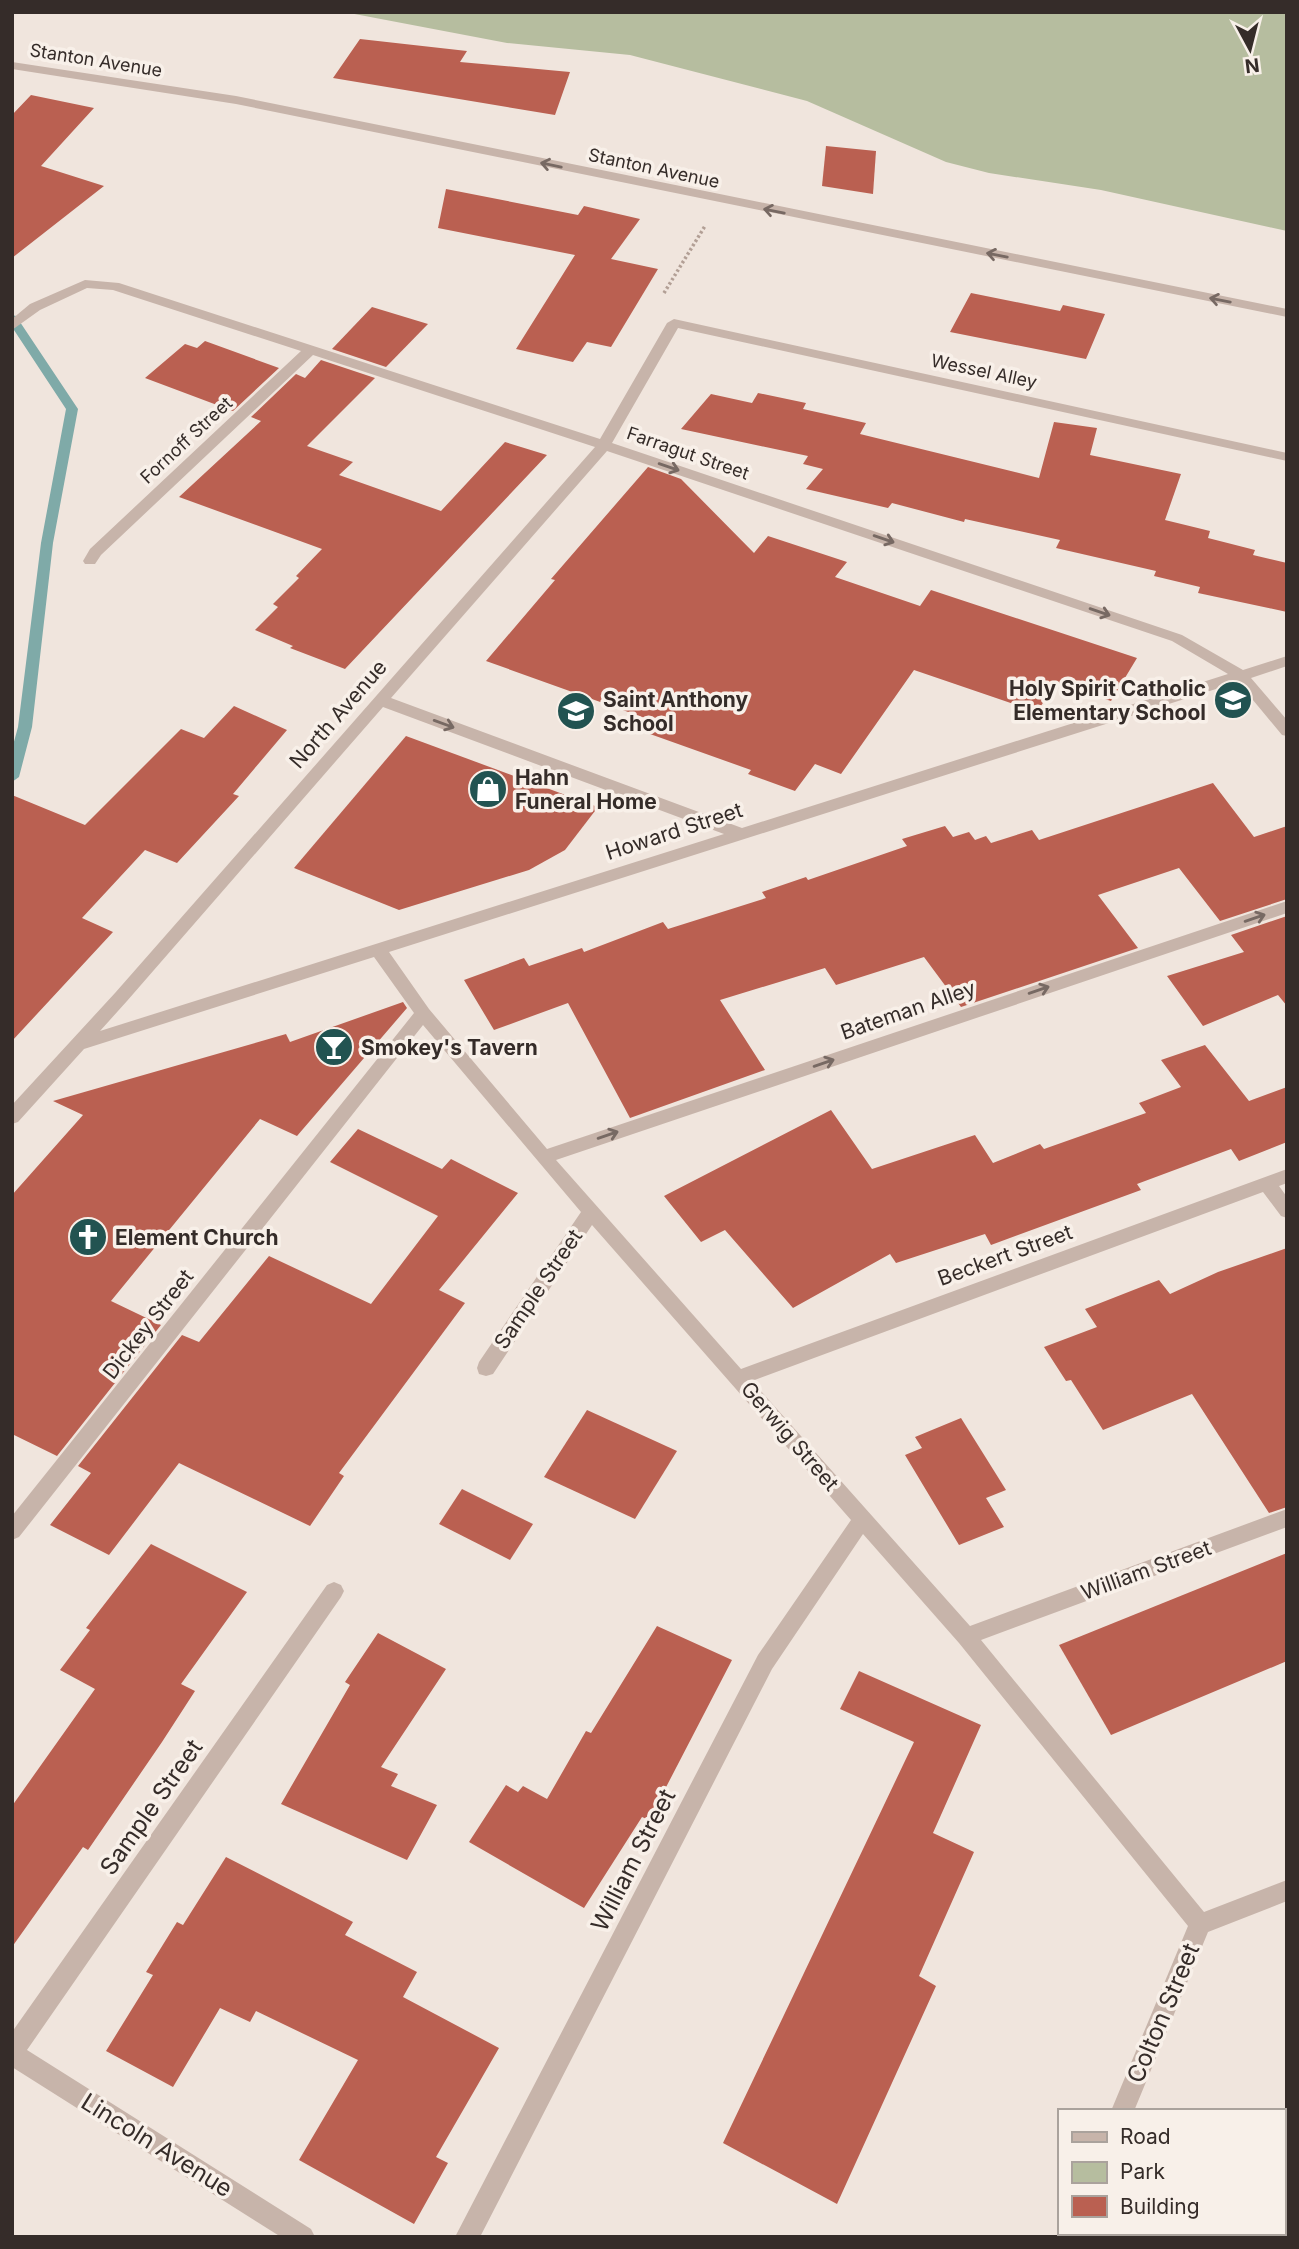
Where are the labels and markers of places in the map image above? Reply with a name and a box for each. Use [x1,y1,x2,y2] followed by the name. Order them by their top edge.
[1009,676,1206,725] place label: Holy Spirit Catholic Elementary School
[1212,679,1254,721] school or university icon: Holy Spirit Catholic Elementary School
[603,687,749,736] place label: Saint Anthony School
[555,690,597,732] school or university icon: Saint Anthony School
[515,765,657,814] place label: Hahn Funeral Home
[467,768,509,810] shop icon: Hahn Funeral Home
[313,1026,355,1068] bar icon: Smokey's Tavern
[361,1035,538,1060] place label: Smokey's Tavern
[67,1216,109,1258] church icon: Element Church
[115,1225,279,1250] place label: Element Church

